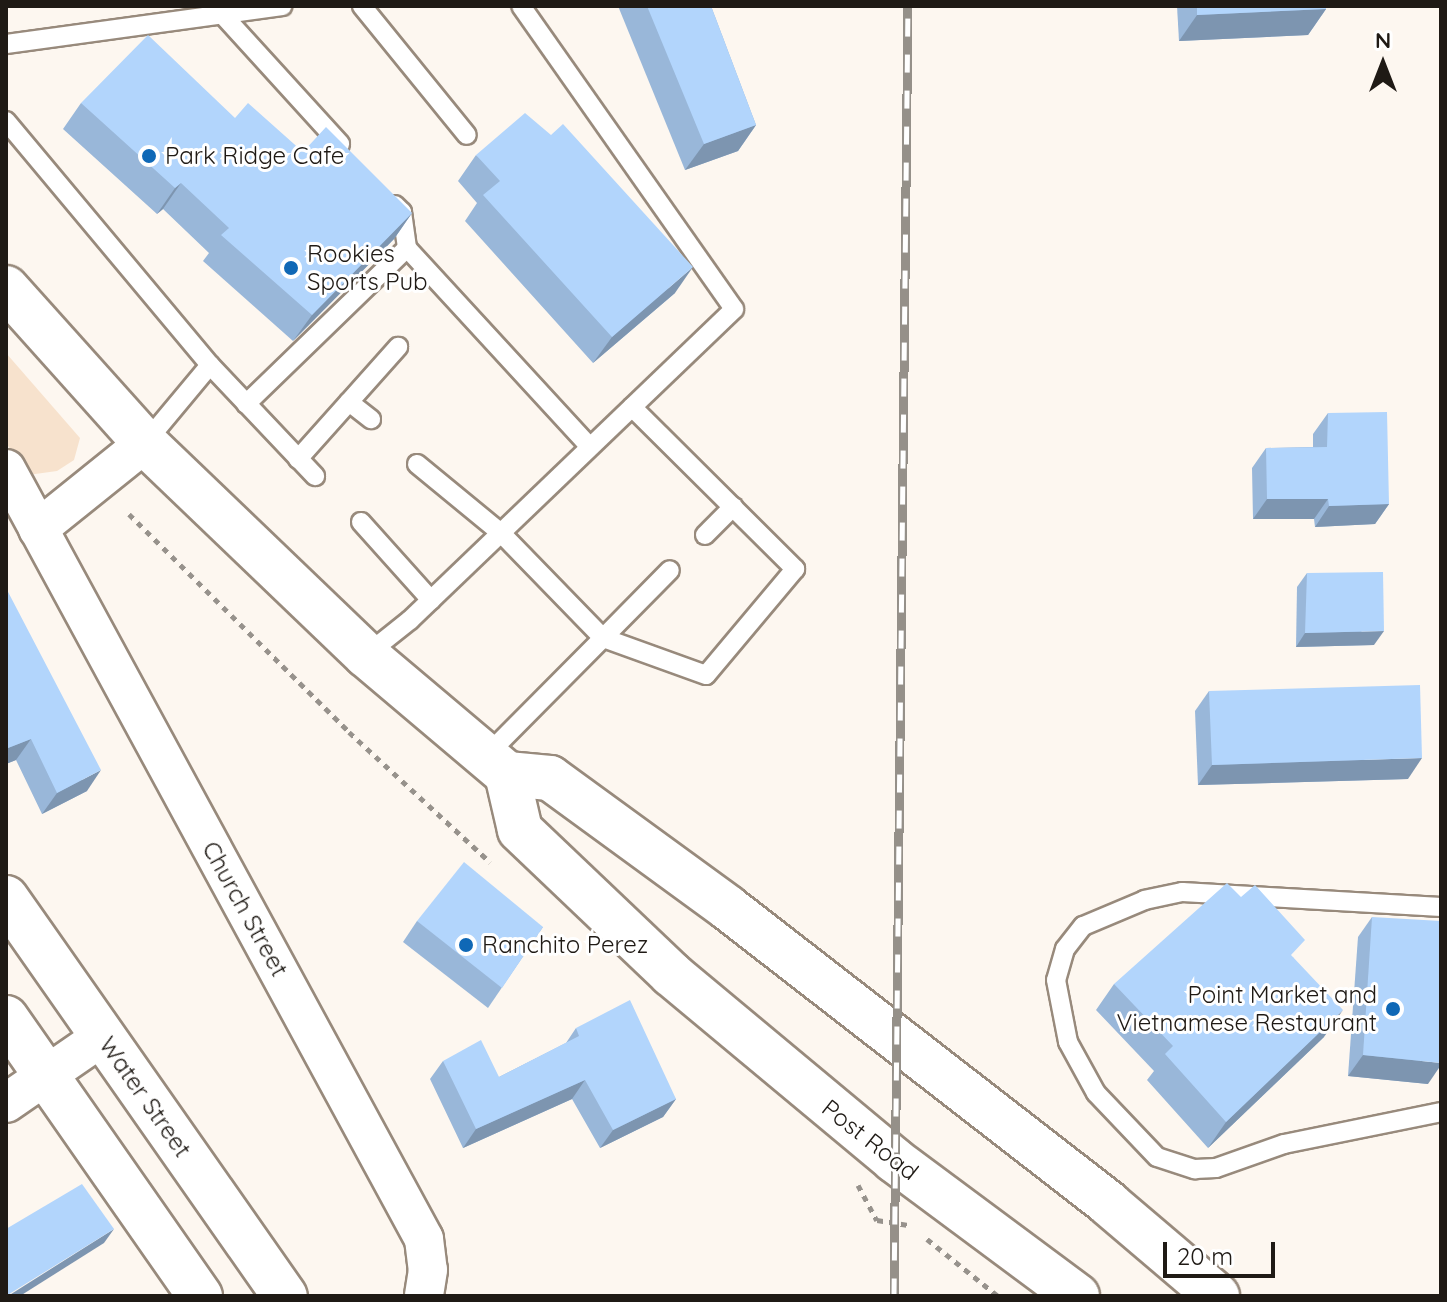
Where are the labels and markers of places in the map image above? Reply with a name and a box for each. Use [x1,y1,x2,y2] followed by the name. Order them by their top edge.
[165,142,344,170] place label: Park Ridge Cafe
[140,147,158,165] marker: Park Ridge Cafe
[307,240,428,296] place label: Rookies Sports Pub
[282,259,300,277] marker: Rookies Sports Pub
[482,931,648,959] place label: Ranchito Perez
[457,936,475,954] marker: Ranchito Perez
[1117,981,1377,1037] place label: Point Market and Vietnamese Restaurant
[1384,1000,1402,1018] marker: Point Market and Vietnamese Restaurant

